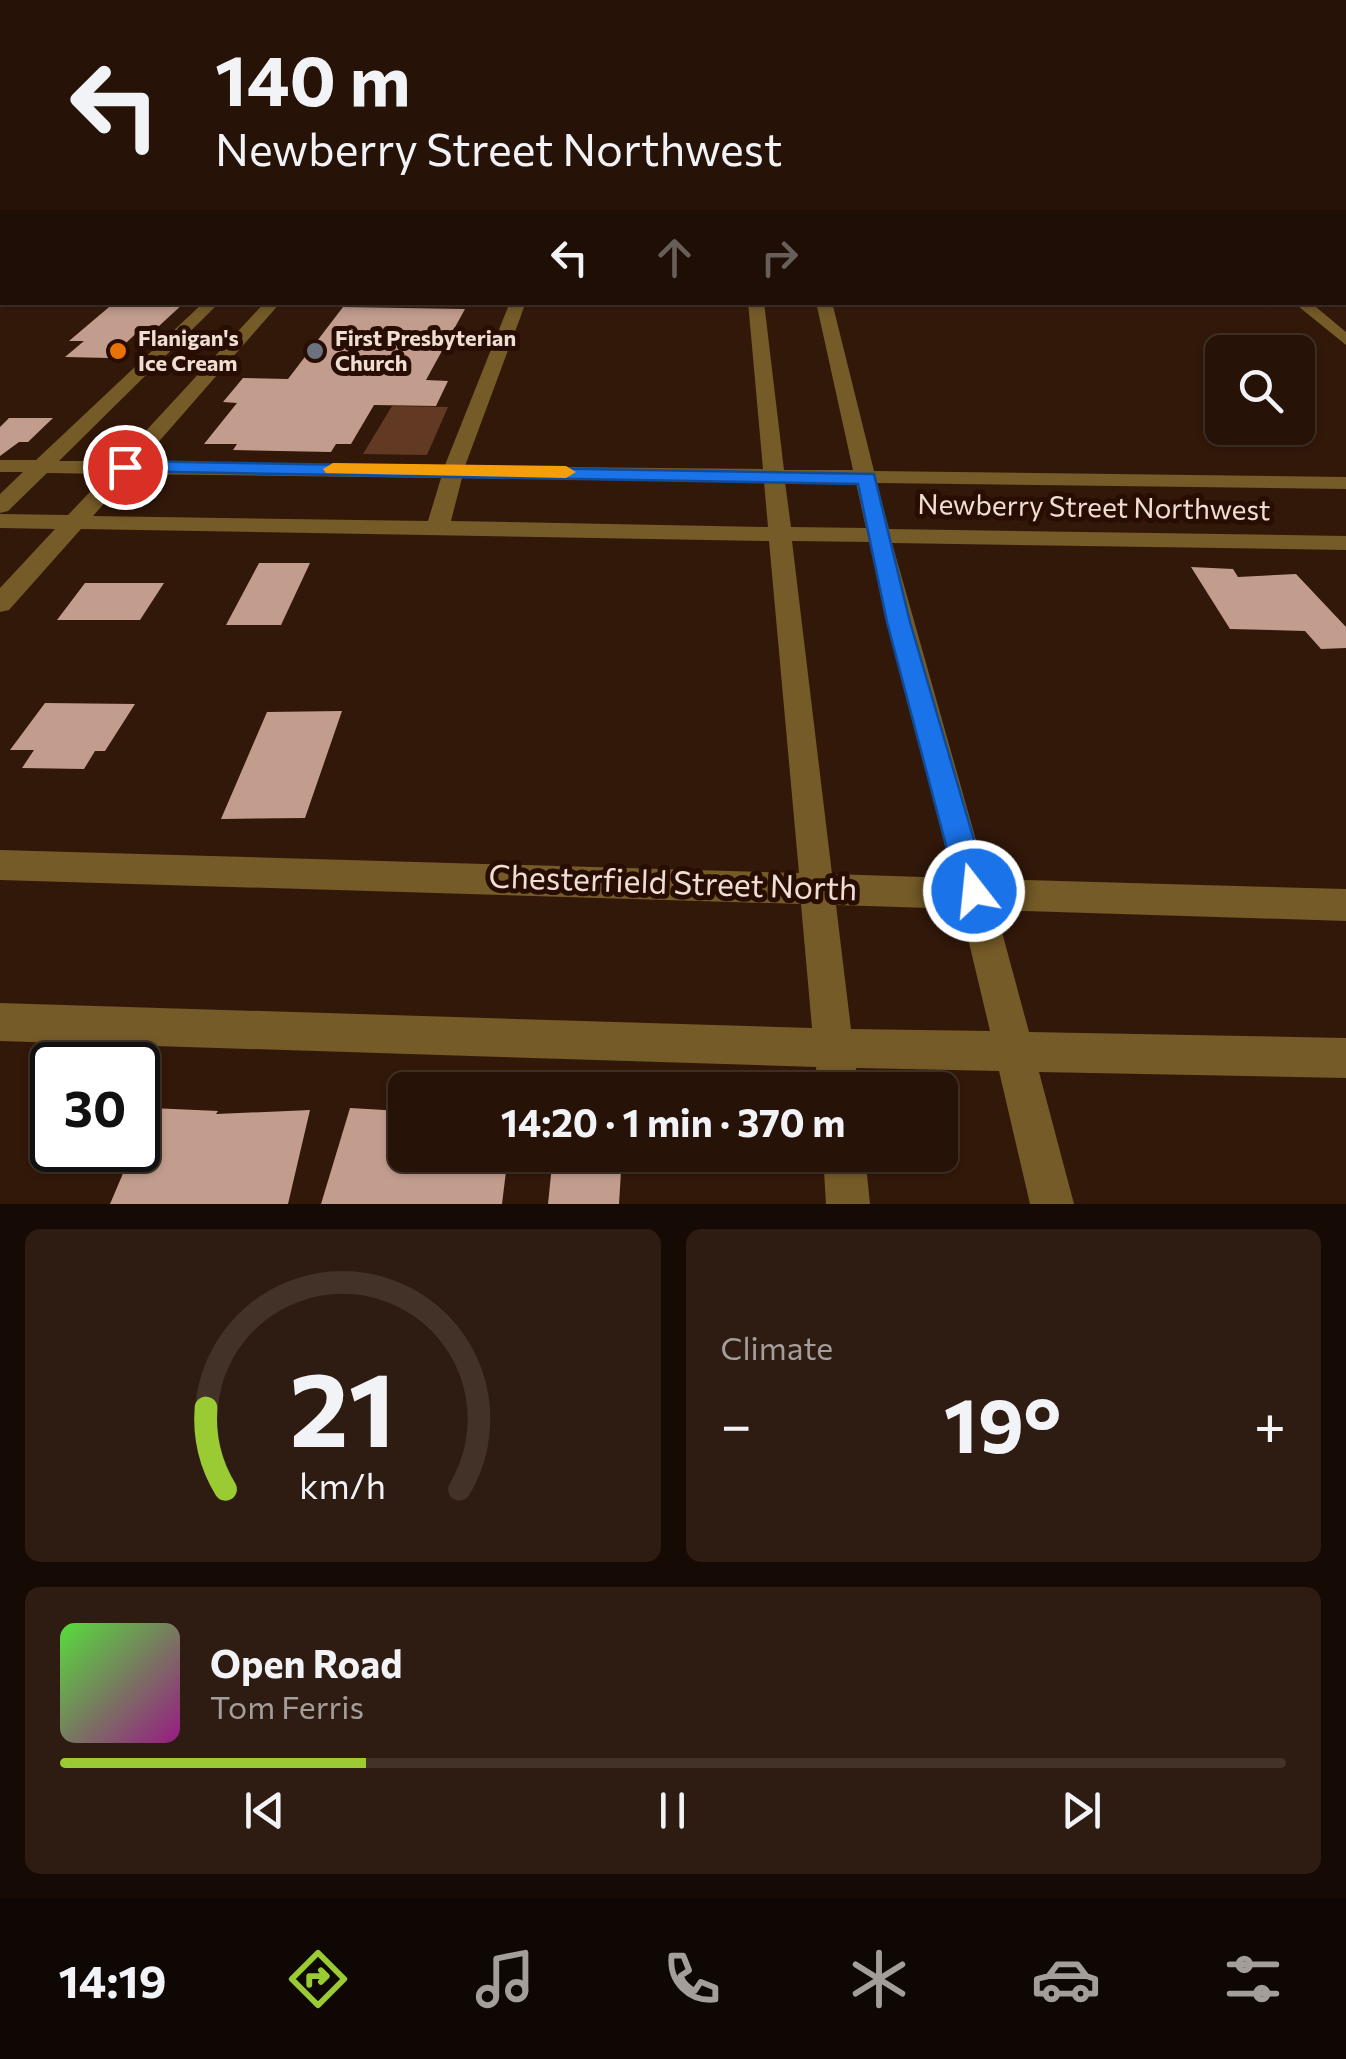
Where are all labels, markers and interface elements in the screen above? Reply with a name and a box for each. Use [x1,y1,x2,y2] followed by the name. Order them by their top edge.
[215,35,411,120] text: 140 m
[50,40,180,170] icon: left
[215,120,782,175] text: Newberry Street Northwest
[542,230,597,285] icon: left
[647,230,702,285] icon: ahead
[752,230,807,285] icon: right
[138,324,239,376] place label: Flanigan's Ice Cream
[335,324,516,376] place label: First Presbyterian Church
[1205,335,1315,445] map controls
[1205,335,1315,445] button: search
[107,340,129,362] marker: Flanigan's Ice Cream
[304,340,326,362] marker: First Presbyterian Church
[83,425,168,510] pin
[98,440,153,495] icon: arrive
[917,486,1271,526] street label: Newberry Street Northwest
[922,839,1026,943] position arrow
[488,855,858,907] street label: Chesterfield Street North
[30,1042,160,1172] speed limit sign: 30
[501,1098,845,1145] text: 14:20 · 1 min · 370 m
[721,1327,833,1367] text: Climate
[290,1341,396,1468] text: 21
[944,1377,1062,1468] text: 19°
[721,1389,752,1456] text: −
[1254,1389,1286,1456] text: +
[299,1463,386,1506] text: km/h
[210,1639,403,1686] text: Open Road
[210,1686,364,1726] text: Tom Ferris
[237,1783,292,1838] icon: previous
[645,1783,700,1838] icon: pause
[1054,1783,1109,1838] icon: next
[283,1944,353,2014] icon: directions
[470,1944,540,2014] icon: music
[657,1944,727,2014] icon: phone
[844,1944,914,2014] icon: climate
[1031,1944,1101,2014] icon: car
[1218,1944,1288,2014] icon: filters
[58,1952,166,2007] text: 14:19

